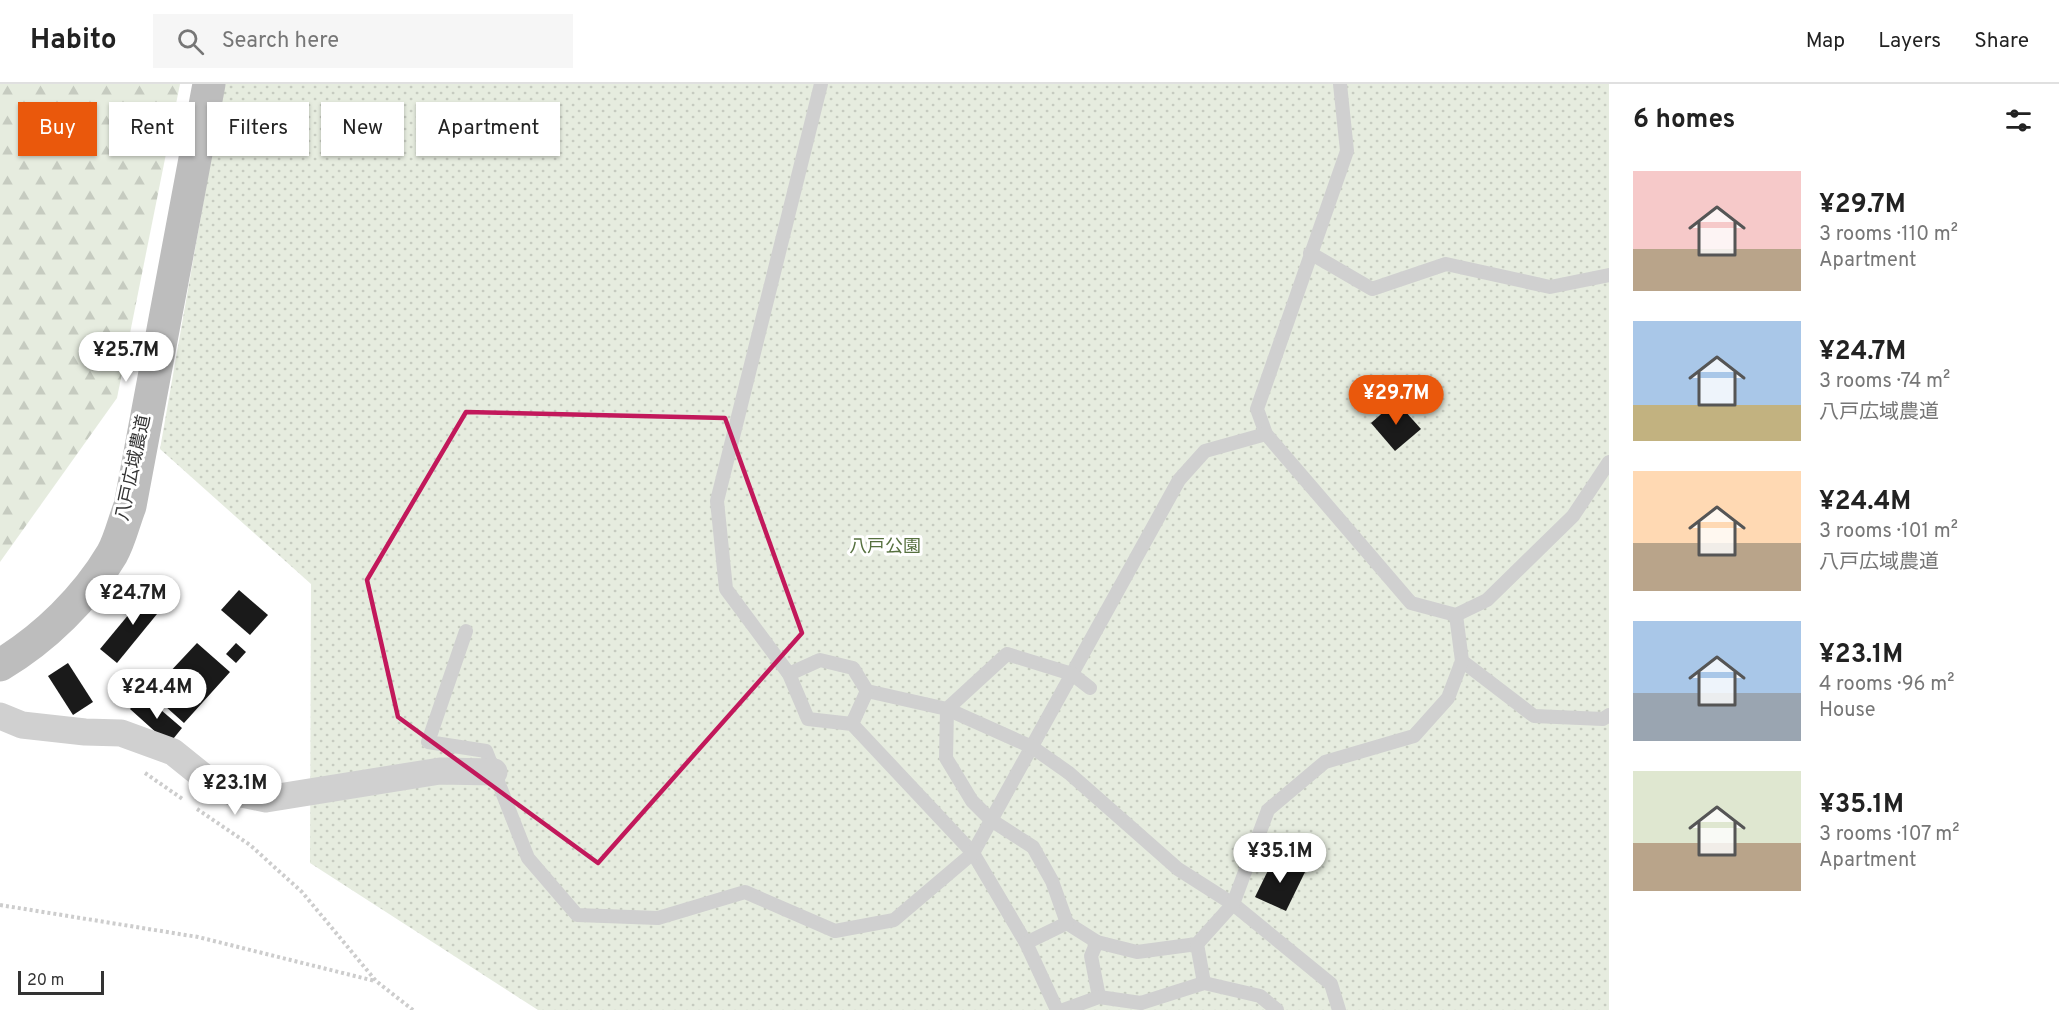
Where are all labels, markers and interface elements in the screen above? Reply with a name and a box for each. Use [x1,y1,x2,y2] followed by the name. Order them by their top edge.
[153,14,573,68] search box
[30,23,117,59] text: Habito
[174,25,207,58] icon: search
[222,28,339,55] text: Search here
[1806,28,1845,55] text: Map
[1878,28,1941,55] text: Layers
[1974,28,2029,55] text: Share
[18,102,97,156] chip: Buy
[109,102,195,156] chip: Rent
[207,102,309,156] chip: Filters
[321,102,404,156] chip: New
[416,102,560,156] chip: Apartment
[1633,104,1735,137] text: 6 homes
[2002,104,2035,137] icon: filters
[1819,189,1906,222] text: ¥29.7M
[1681,195,1753,267] icon: home
[1819,222,1958,248] text: 3 rooms · 110 m²
[1819,248,1917,274] text: Apartment
[77,332,175,383] pin: ¥25.7M
[1819,336,1906,369] text: ¥24.7M
[93,338,159,364] text: ¥25.7M
[1681,345,1753,417] icon: home
[1819,369,1950,395] text: 3 rooms · 74 m²
[1347,375,1445,426] pin: ¥29.7M
[1363,381,1429,407] text: ¥29.7M
[1819,400,1939,426] text: 八戸広域農道
[112,413,156,523] street label: 八戸広域農道
[1819,486,1911,519] text: ¥24.4M
[1681,495,1753,567] icon: home
[1819,519,1958,545] text: 3 rooms · 101 m²
[849,536,921,559] park label: 八戸公園
[1819,550,1939,576] text: 八戸広域農道
[84,575,182,626] pin: ¥24.7M
[99,581,167,607] text: ¥24.7M
[1819,639,1903,672] text: ¥23.1M
[1681,645,1753,717] icon: home
[108,669,206,720] pin: ¥24.4M
[1819,672,1954,698] text: 4 rooms · 96 m²
[121,675,193,701] text: ¥24.4M
[1819,698,1875,724] text: House
[186,765,284,816] pin: ¥23.1M
[203,771,267,797] text: ¥23.1M
[1819,789,1904,822] text: ¥35.1M
[1681,795,1753,867] icon: home
[1819,822,1960,848] text: 3 rooms · 107 m²
[1231,833,1329,884] pin: ¥35.1M
[1247,839,1313,865] text: ¥35.1M
[1819,848,1917,874] text: Apartment
[18,968,104,996] scale bar
[27,971,64,991] text: 20 m

